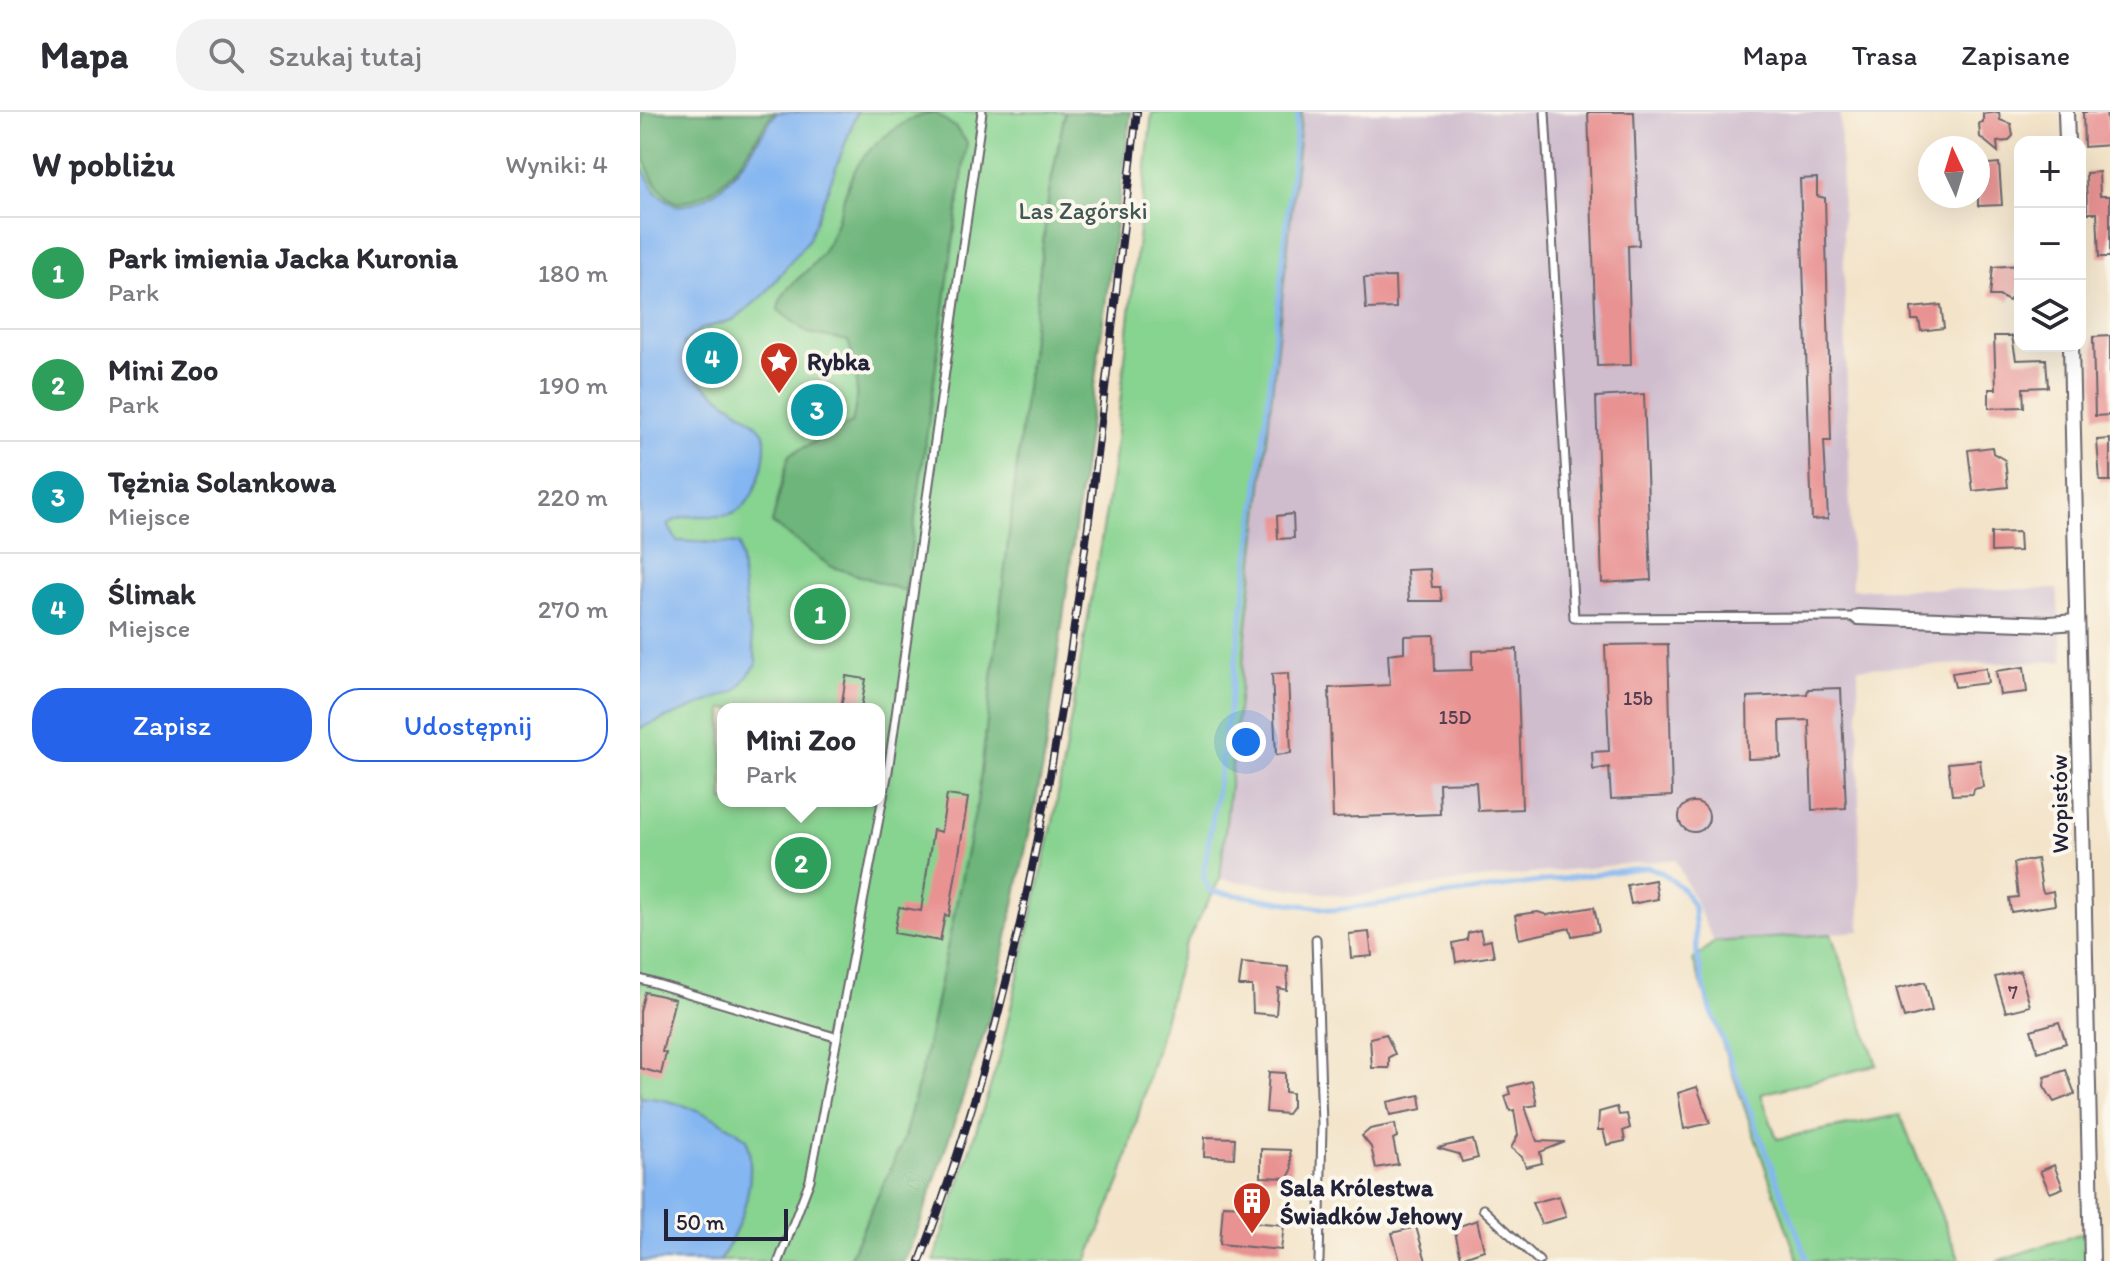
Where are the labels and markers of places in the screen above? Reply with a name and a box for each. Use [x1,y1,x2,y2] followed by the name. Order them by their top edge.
[686,328,738,388] pin: 4
[758,340,800,395] place icon: Rybka
[807,347,870,377] place label: Rybka
[791,380,843,440] pin: 3
[794,584,846,644] pin: 1
[775,833,827,893] pin: 2
[1280,1173,1463,1231] place label: Sala Królestwa Świadków Jehowy
[1231,1180,1273,1235] building icon: Sala Królestwa Świadków Jehowy

